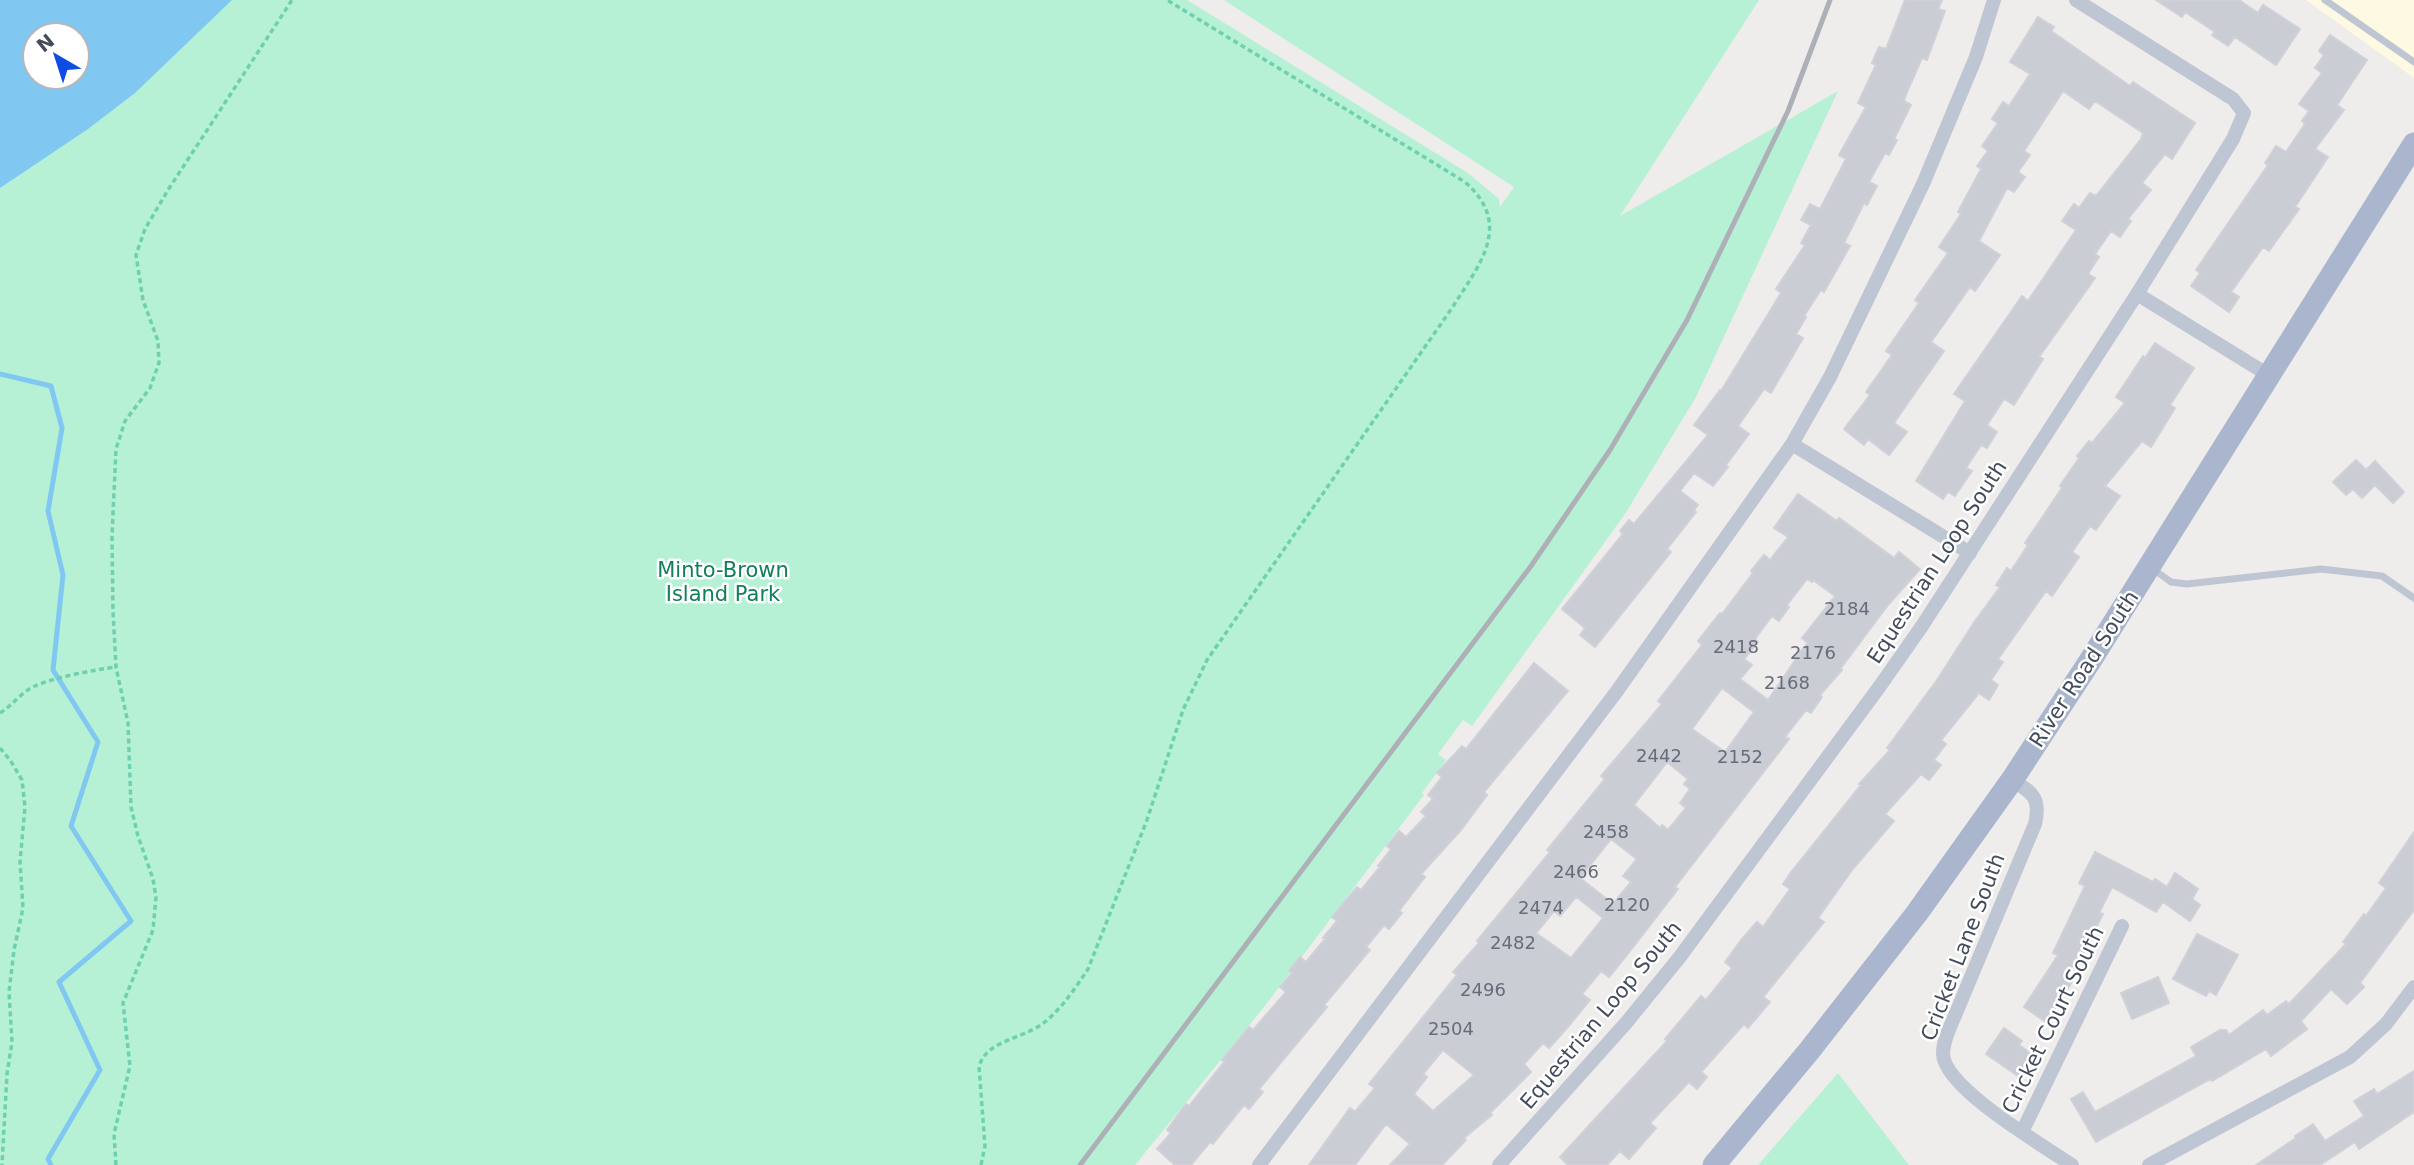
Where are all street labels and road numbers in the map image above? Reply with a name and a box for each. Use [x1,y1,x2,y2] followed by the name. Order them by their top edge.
[1862,456,2012,668] street label: Equestrian Loop South
[2025,586,2143,752] street label: River Road South
[1916,850,2010,1044] street label: Cricket Lane South
[1516,916,1686,1114] street label: Equestrian Loop South
[1997,922,2109,1118] street label: Cricket Court South

